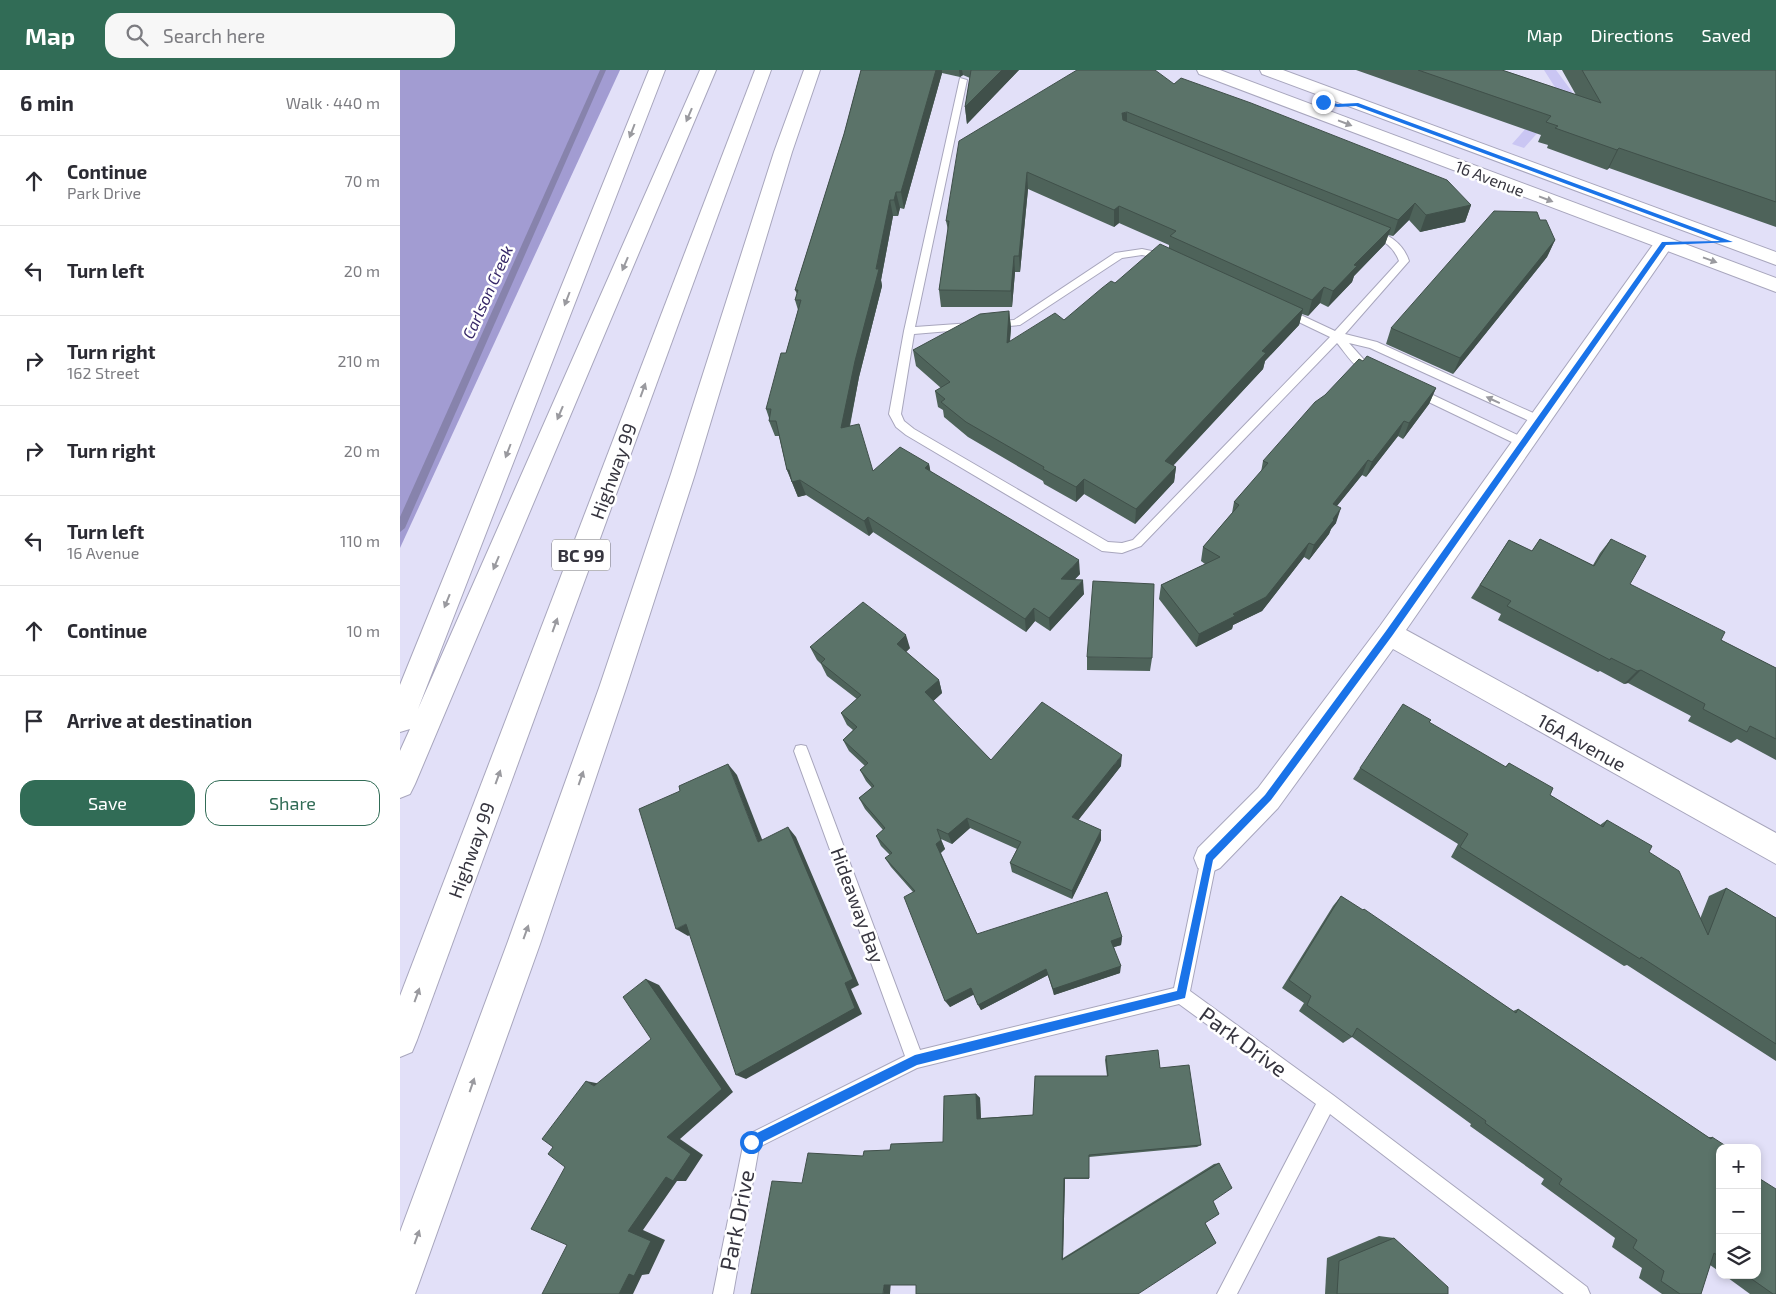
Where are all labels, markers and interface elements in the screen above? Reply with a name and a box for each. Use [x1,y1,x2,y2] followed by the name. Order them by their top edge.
[105,13,455,58] search box
[25,21,75,50] text: Map
[123,21,151,49] icon: search
[163,24,265,47] text: Search here
[1526,24,1563,46] text: Map
[1591,24,1674,46] text: Directions
[1702,24,1751,46] text: Saved
[20,90,74,115] text: 6 min
[1312,91,1335,114] route end
[286,93,380,112] text: Walk · 440 m
[684,108,692,122] one-way arrow
[1338,119,1353,127] one-way arrow
[628,124,635,139] one-way arrow
[1453,156,1527,200] street label: 16 Avenue
[67,160,147,183] text: Continue
[20,167,48,195] icon: ahead
[345,171,380,190] text: 70 m
[67,183,141,202] text: Park Drive
[1539,196,1554,203] one-way arrow
[458,242,516,342] water label: Carlson Creek
[1703,256,1718,264] one-way arrow
[20,257,48,285] icon: left
[620,257,628,271] one-way arrow
[67,259,144,282] text: Turn left
[344,261,380,280] text: 20 m
[563,292,571,307] one-way arrow
[67,340,155,363] text: Turn right
[20,347,48,375] icon: right
[337,351,380,370] text: 210 m
[67,363,140,382] text: 162 Street
[640,383,647,398] one-way arrow
[1486,395,1501,404] one-way arrow
[556,406,564,420] one-way arrow
[585,420,641,522] street label: Highway 99
[20,437,48,465] icon: right
[67,439,155,462] text: Turn right
[344,441,380,460] text: 20 m
[504,443,511,458] one-way arrow
[67,520,144,543] text: Turn left
[20,527,48,555] icon: left
[340,531,380,550] text: 110 m
[552,540,610,570] road number: BC 99
[67,543,139,562] text: 16 Avenue
[492,556,500,571] one-way arrow
[443,594,451,608] one-way arrow
[20,617,48,645] icon: ahead
[552,617,559,632] one-way arrow
[67,619,147,642] text: Continue
[346,621,380,640] text: 10 m
[20,707,48,735] icon: arrive
[1534,708,1630,776] street label: 16A Avenue
[67,709,252,732] text: Arrive at destination
[495,770,503,784] one-way arrow
[578,771,585,786] one-way arrow
[20,780,195,826] button: Save
[205,780,380,826] button: Share
[443,799,499,901] street label: Highway 99
[826,844,890,966] street label: Hideaway Bay
[523,924,530,939] one-way arrow
[414,987,421,1002] one-way arrow
[1195,1001,1293,1081] street label: Park Drive
[469,1077,476,1092] one-way arrow
[740,1131,763,1154] route start
[1716,1144,1761,1279] map controls
[1716,1144,1761,1189] button: +
[714,1168,758,1272] street label: Park Drive
[1716,1189,1761,1234] button: −
[414,1230,421,1245] one-way arrow
[1716,1234,1761,1279] button: layers

